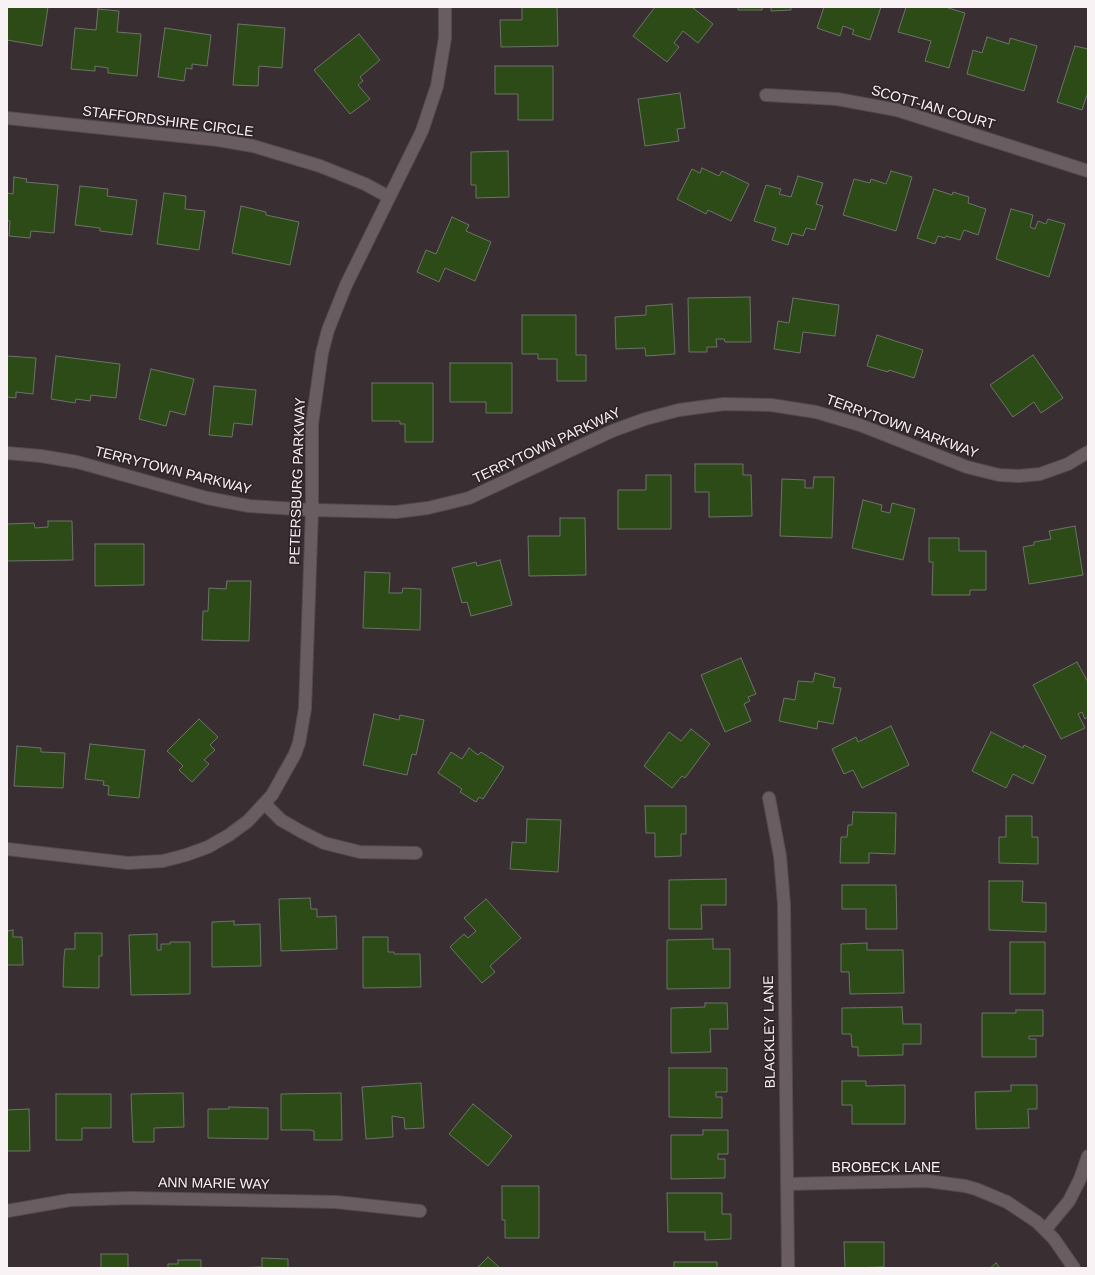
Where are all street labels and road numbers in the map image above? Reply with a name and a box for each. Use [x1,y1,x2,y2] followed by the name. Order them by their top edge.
[869,82,997,134] street label: SCOTT-IAN COURT
[81,103,255,141] street label: STAFFORDSHIRE CIRCLE
[823,392,981,462] street label: TERRYTOWN PARKWAY
[287,397,309,565] street label: PETERSBURG PARKWAY
[470,404,624,488] street label: TERRYTOWN PARKWAY
[93,443,253,499] street label: TERRYTOWN PARKWAY
[761,975,779,1089] street label: BLACKLEY LANE
[832,1160,940,1176] street label: BROBECK LANE
[158,1175,270,1193] street label: ANN MARIE WAY

